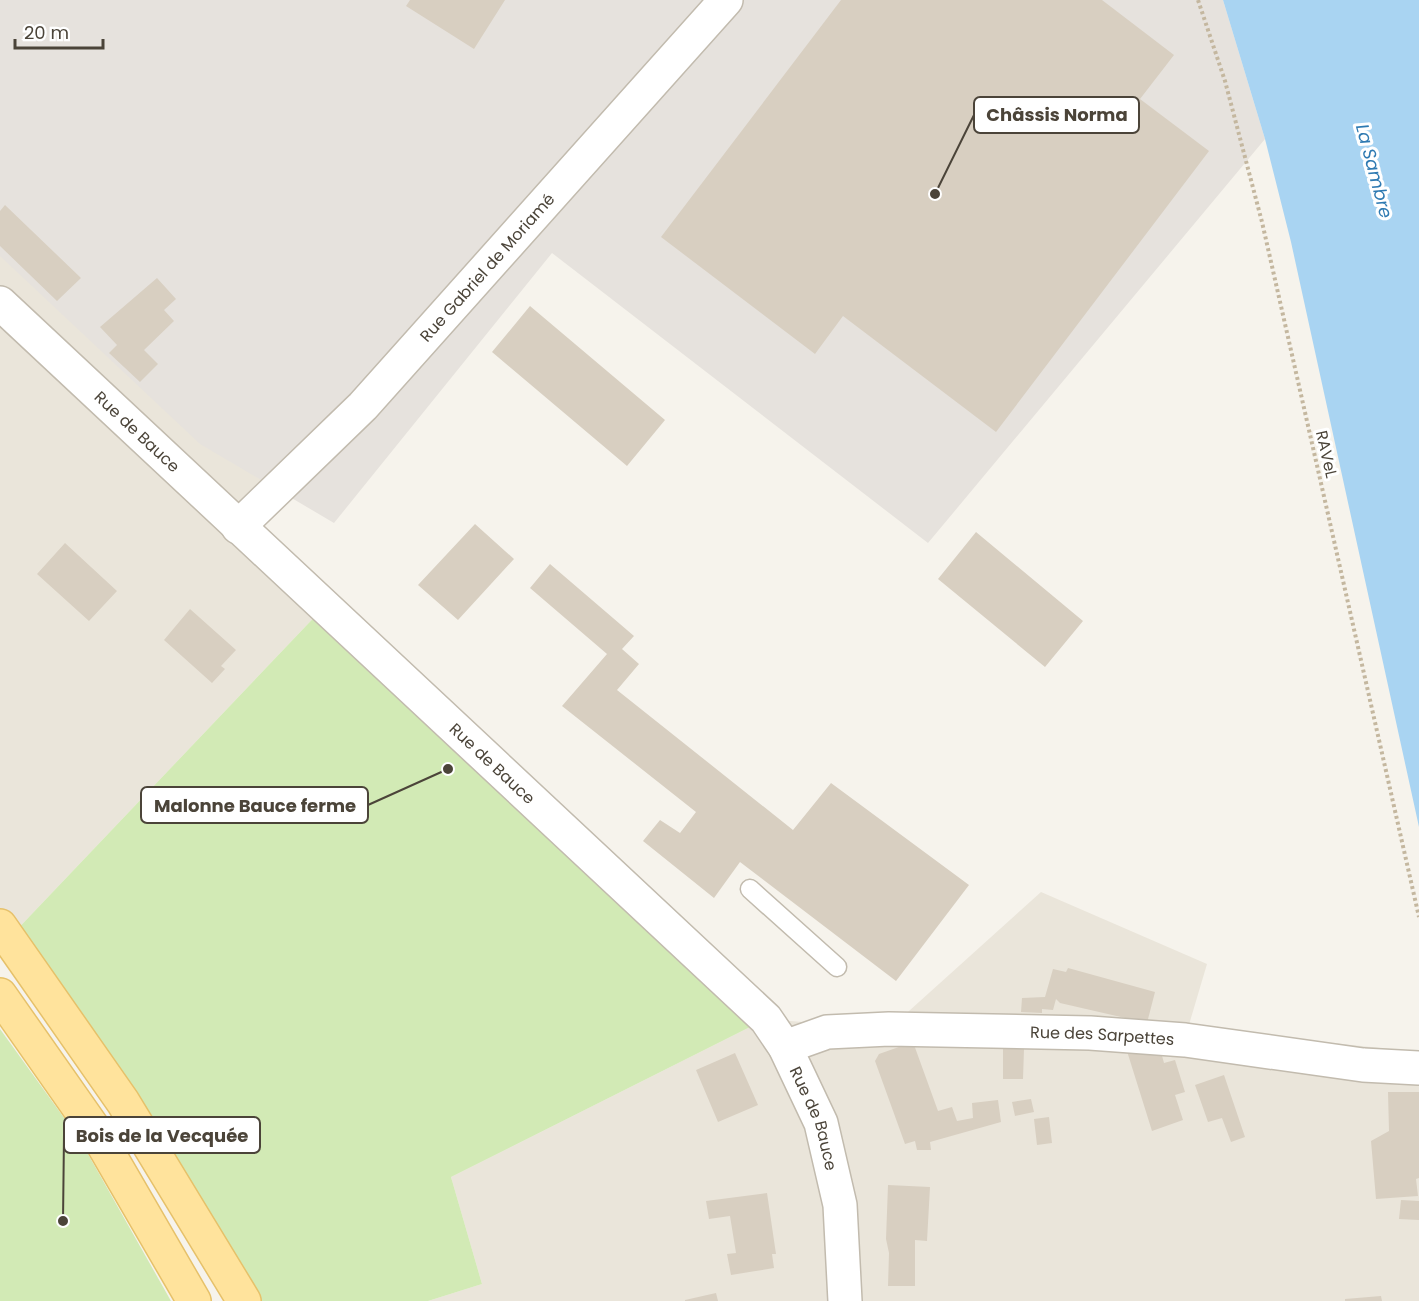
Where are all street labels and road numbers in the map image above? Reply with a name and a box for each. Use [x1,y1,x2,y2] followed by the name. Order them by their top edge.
[415,188,560,347] street label: Rue Gabriel de Moriamé
[89,386,185,478] street label: Rue de Bauce
[1310,428,1343,480] street label: RAVeL
[444,718,540,810] street label: Rue de Bauce
[1030,1021,1175,1051] street label: Rue des Sarpettes
[784,1063,843,1173] street label: Rue de Bauce

